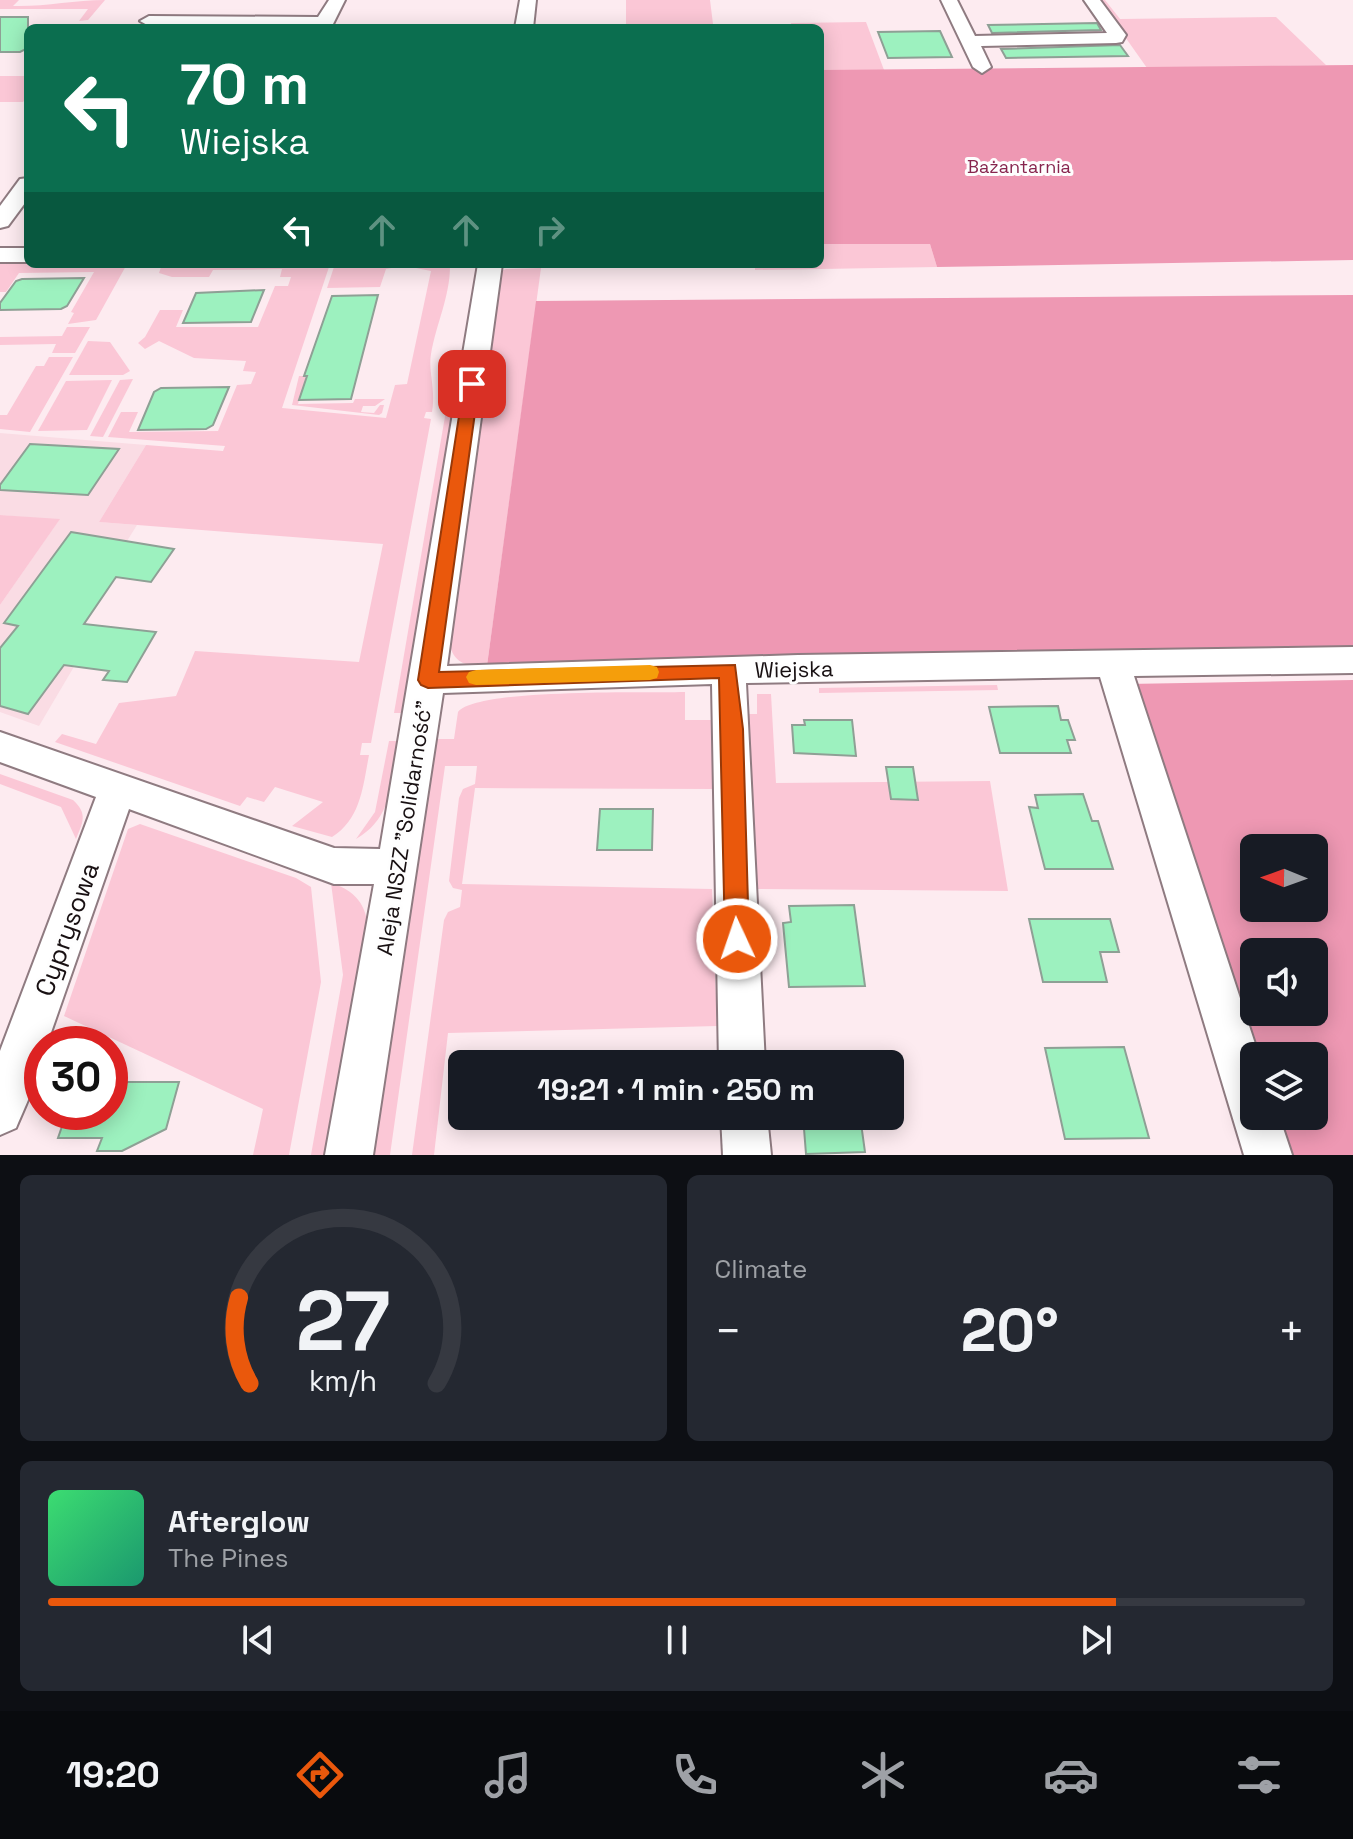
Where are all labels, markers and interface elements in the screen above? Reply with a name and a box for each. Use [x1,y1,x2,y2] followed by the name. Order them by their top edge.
[180,49,309,120] text: 70 m
[48,56,152,160] icon: left
[180,119,309,165] text: Wiejska
[967,155,1071,178] park label: Bażantarnia
[276,208,320,252] icon: left
[360,208,404,252] icon: ahead
[444,208,488,252] icon: ahead
[528,208,572,252] icon: right
[438,350,506,418] pin
[450,362,494,406] icon: arrive
[754,654,834,684] street label: Wiejska
[370,698,438,958] street label: Aleja NSZZ "Solidarność"
[1240,834,1328,922] north arrow
[1240,834,1328,1130] map controls
[27,857,107,1001] street label: Cyprysowa
[695,897,779,981] position arrow
[1240,938,1328,1026] button: sound
[24,1026,128,1130] speed limit sign: 30
[1240,1042,1328,1130] button: layers
[537,1070,815,1109] text: 19:21 · 1 min · 250 m
[715,1252,807,1286] text: Climate
[296,1268,391,1374] text: 27
[961,1292,1059,1369] text: 20°
[715,1303,742,1359] text: −
[1278,1303,1305,1359] text: +
[309,1363,377,1399] text: km/h
[168,1502,310,1541] text: Afterglow
[168,1541,288,1575] text: The Pines
[236,1618,280,1662] icon: previous
[655,1618,699,1662] icon: pause
[1074,1618,1118,1662] icon: next
[292,1747,348,1803] icon: directions
[480,1747,536,1803] icon: music
[667,1747,723,1803] icon: phone
[855,1747,911,1803] icon: climate
[1043,1747,1099,1803] icon: car
[1231,1747,1287,1803] icon: filters
[66,1752,160,1798] text: 19:20

